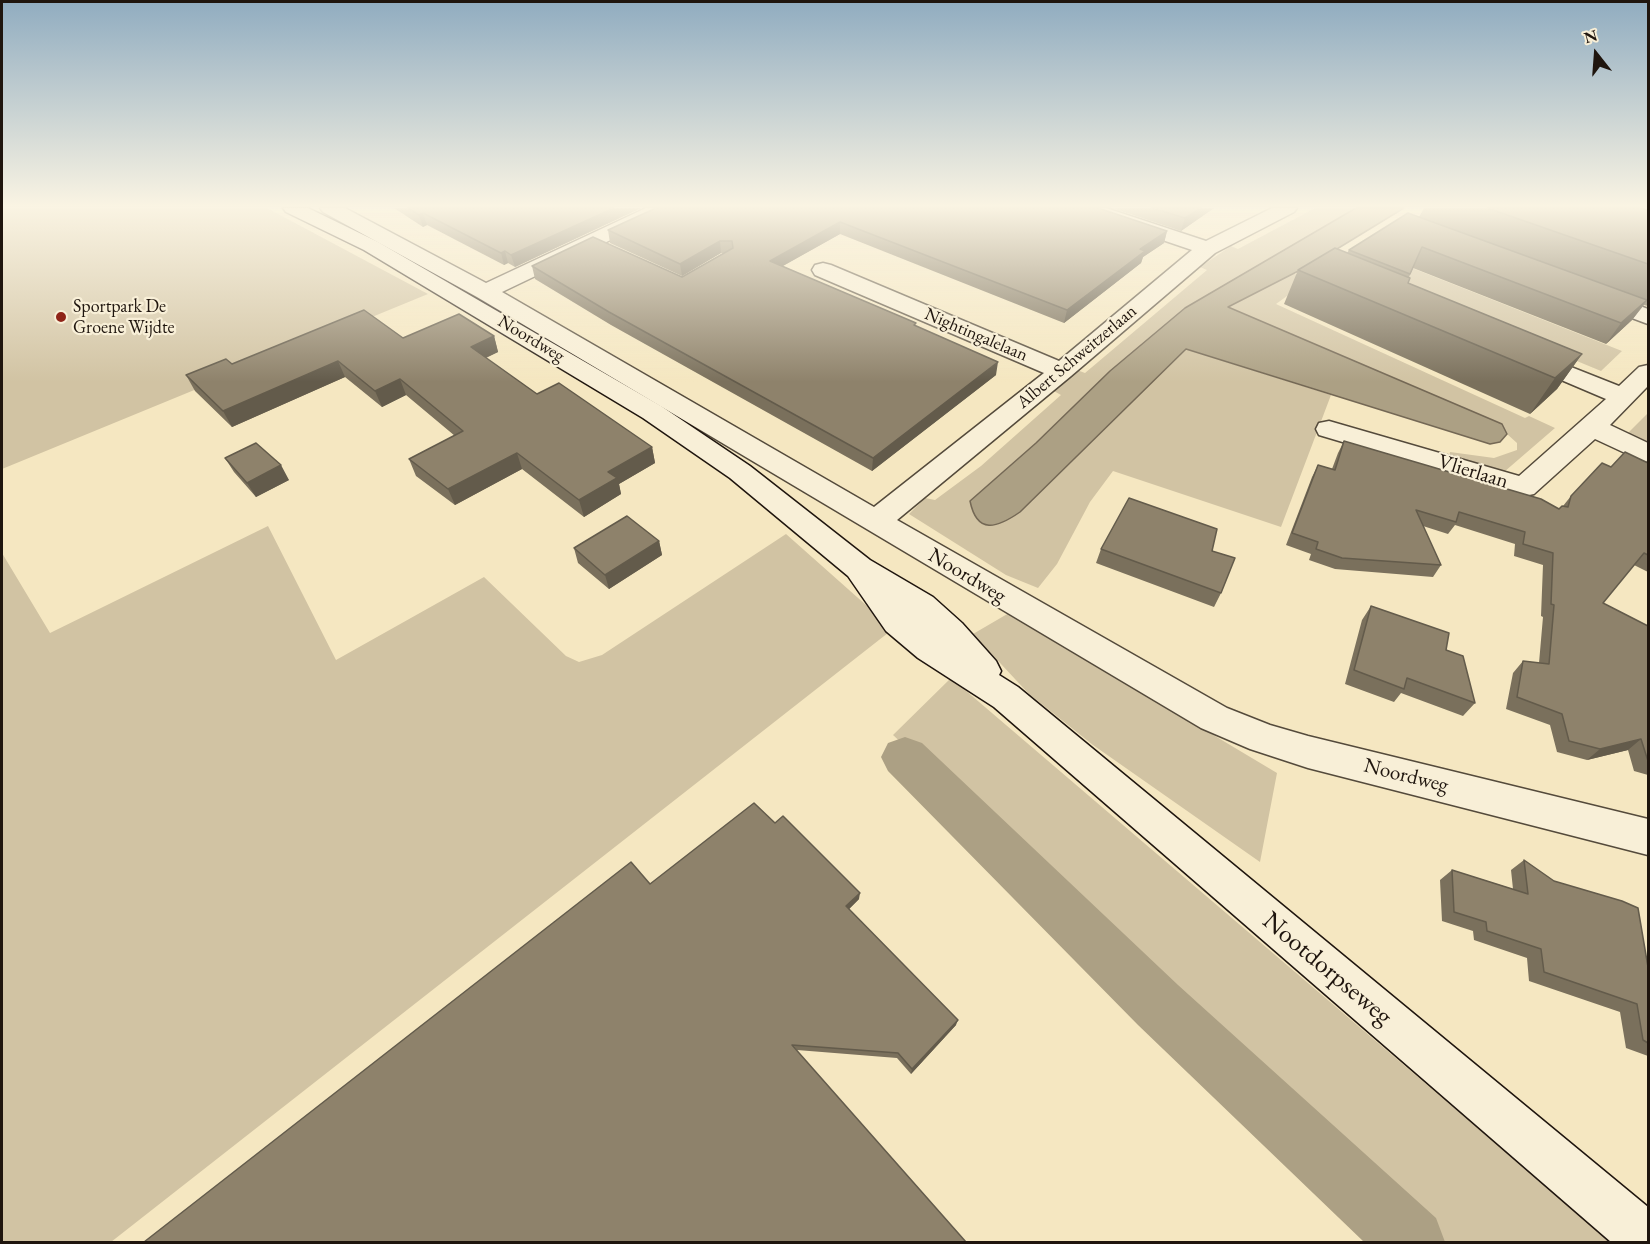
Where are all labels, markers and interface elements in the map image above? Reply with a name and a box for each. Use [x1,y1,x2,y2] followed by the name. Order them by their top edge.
[1566,24,1626,84] north arrow
[1581,24,1600,48] text: N
[73,296,175,338] place label: Sportpark De Groene Wijdte
[1013,301,1141,413] street label: Albert Schweitzerlaan
[921,304,1031,366] street label: Nightingalelaan
[54,310,68,324] marker: Sportpark De Groene Wijdte
[494,311,568,367] street label: Noordweg
[1435,449,1511,495] street label: Vlierlaan
[924,543,1010,609] street label: Noordweg
[1361,753,1451,799] street label: Noordweg
[1256,906,1398,1032] street label: Nootdorpseweg

